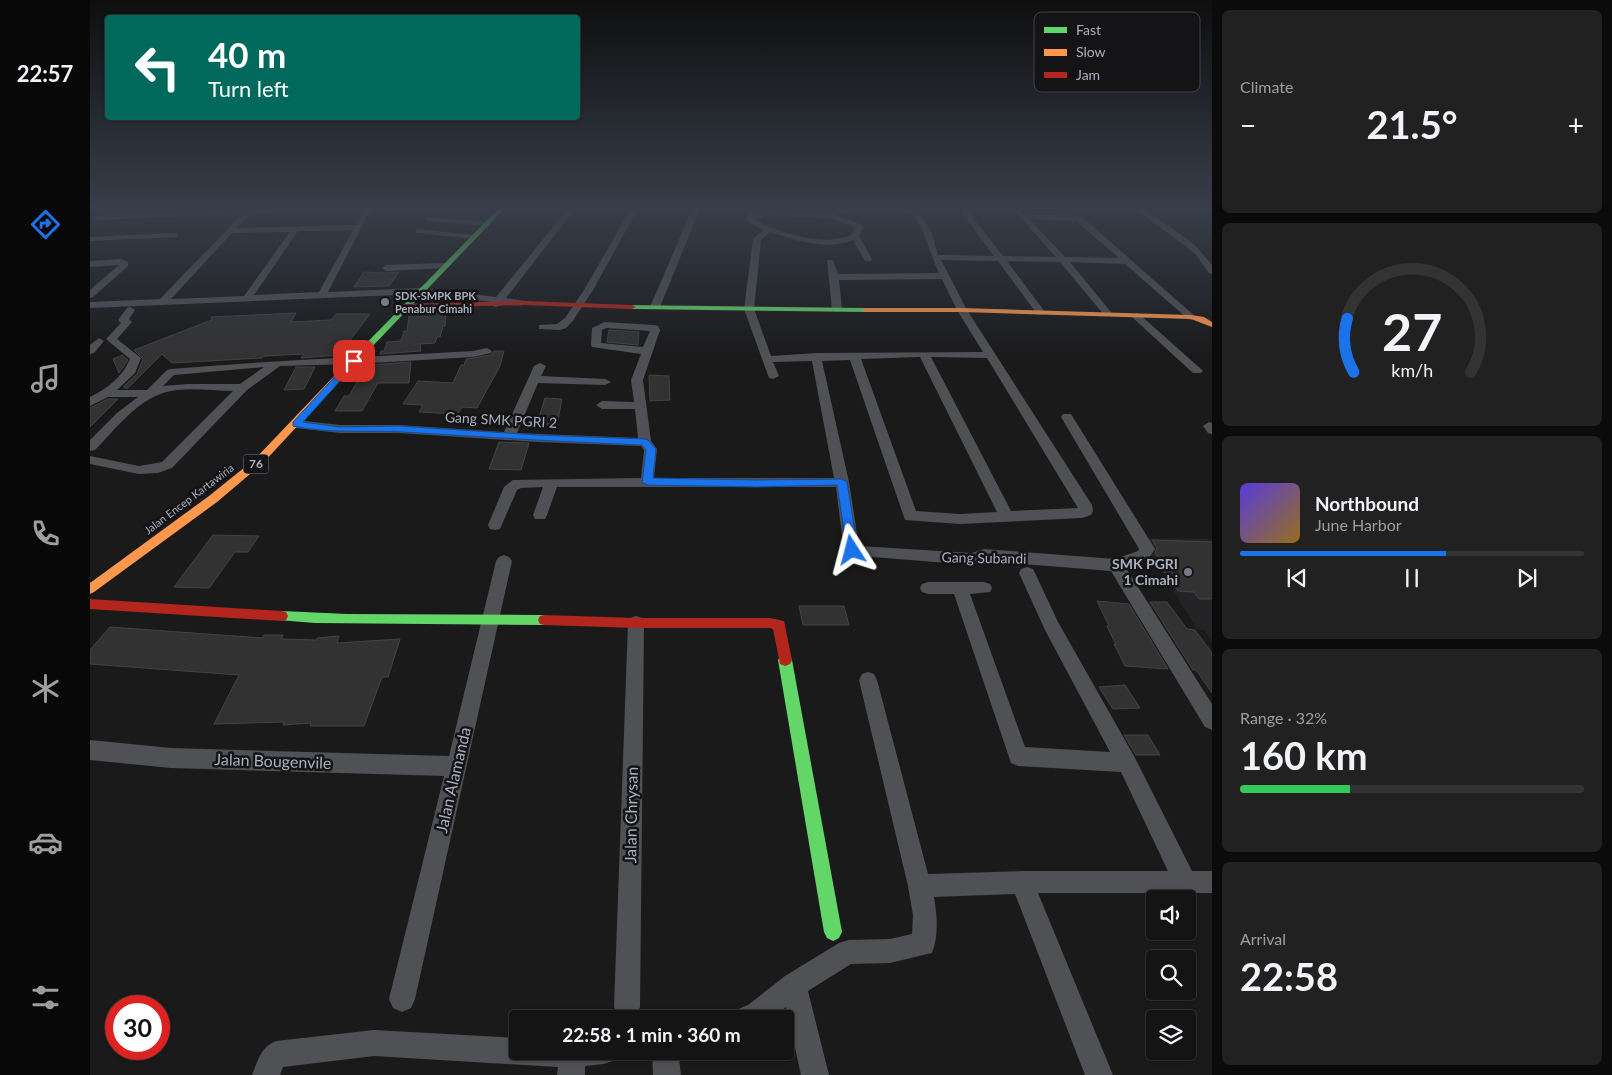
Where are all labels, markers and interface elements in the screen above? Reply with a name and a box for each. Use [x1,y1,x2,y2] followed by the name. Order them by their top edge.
[1034,12,1200,92] legend
[1076,21,1101,38] text: Fast
[208,33,286,75] text: 40 m
[125,35,190,100] icon: left
[1076,43,1106,60] text: Slow
[17,60,73,87] text: 22:57
[1076,66,1100,83] text: Jam
[208,75,289,102] text: Turn left
[1240,77,1293,96] text: Climate
[1367,101,1457,147] text: 21.5°
[1240,108,1256,142] text: −
[1568,108,1584,142] text: +
[28,207,63,242] icon: directions
[395,289,476,315] place label: SDK-SMPK BPK Penabur Cimahi
[379,296,391,308] marker: SDK-SMPK BPK Penabur Cimahi
[1382,300,1442,362] text: 27
[333,340,375,382] pin
[340,347,368,375] icon: arrive
[1391,359,1433,381] text: km/h
[28,361,63,396] icon: music
[445,408,558,431] street label: Gang SMK PGRI 2
[244,454,268,474] road number: 76
[141,461,236,536] street label: Jalan Encep Kartawiria
[1315,492,1419,515] text: Northbound
[1315,515,1402,534] text: June Harbor
[28,516,63,551] icon: phone
[825,523,877,575] position arrow
[941,548,1027,567] street label: Gang Subandi
[1112,555,1178,588] place label: SMK PGRI 1 Cimahi
[1283,564,1311,592] icon: previous
[1398,564,1426,592] icon: pause
[1513,564,1541,592] icon: next
[1182,566,1194,578] marker: SMK PGRI 1 Cimahi
[28,671,63,706] icon: climate
[1240,708,1327,727] text: Range · 32%
[431,725,474,835] street label: Jalan Alamanda
[1240,732,1368,778] text: 160 km
[214,749,332,772] street label: Jalan Bougenvile
[620,767,641,863] street label: Jalan Chrysan
[28,825,63,860] icon: car
[1146,890,1196,1060] map controls
[1146,890,1196,940] button: sound
[1240,929,1286,948] text: Arrival
[1146,950,1196,1000] button: search
[1240,953,1338,999] text: 22:58
[28,980,63,1015] icon: filters
[105,995,170,1060] speed limit sign: 30
[1146,1010,1196,1060] button: layers
[562,1023,741,1046] text: 22:58 · 1 min · 360 m

